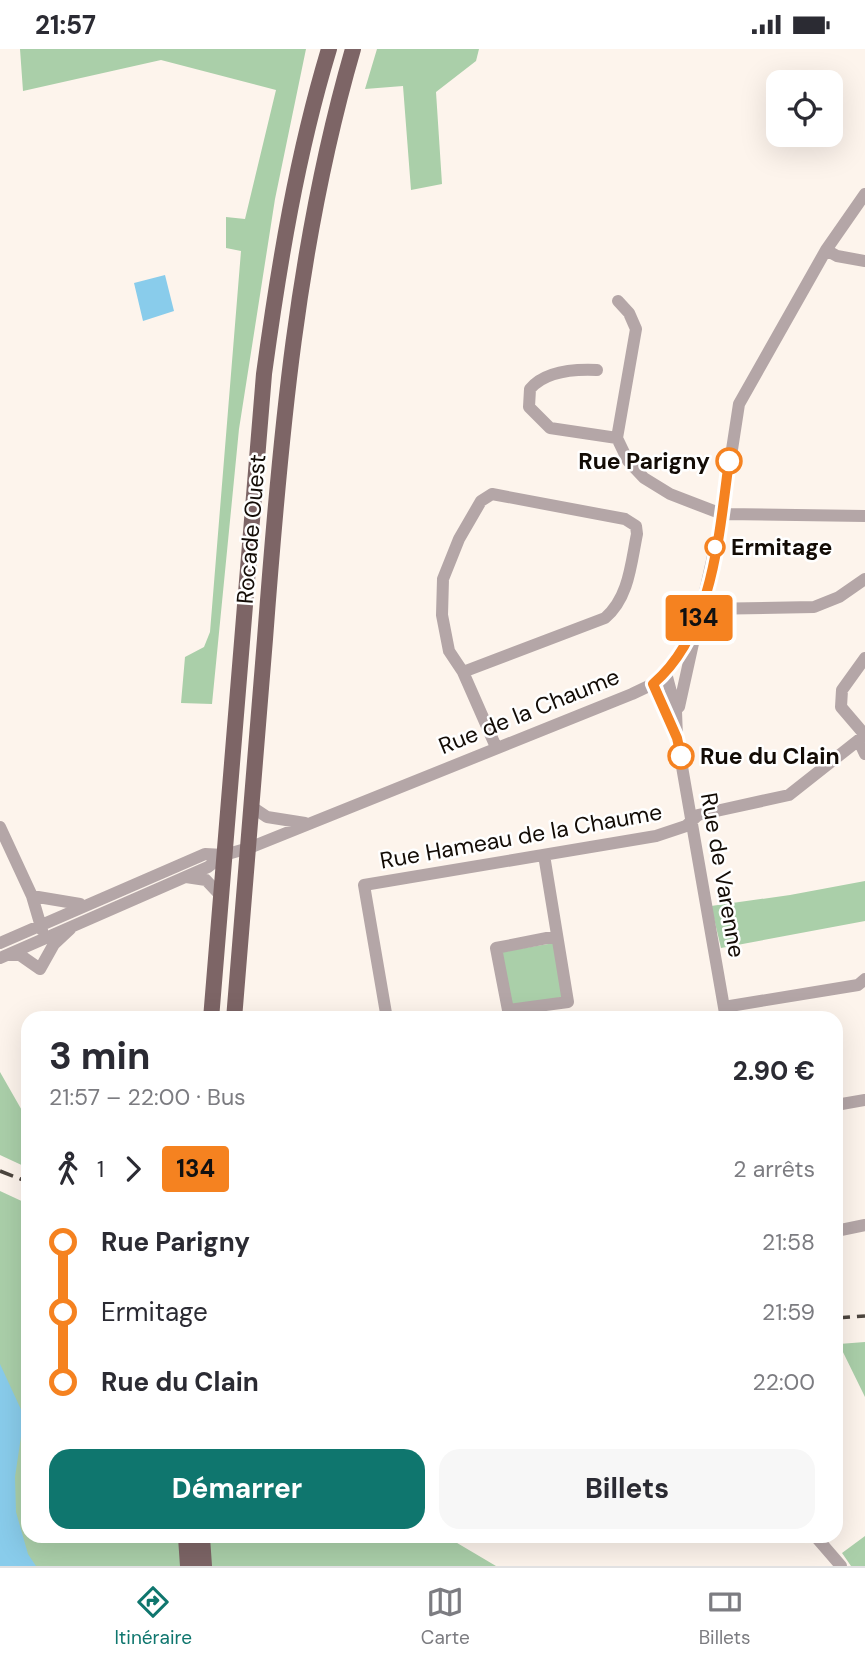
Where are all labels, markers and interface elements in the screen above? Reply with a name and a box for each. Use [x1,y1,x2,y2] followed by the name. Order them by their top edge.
[35,8,96,42] text: 21:57
[766,70,843,147] map controls
[766,70,843,147] button: locate
[578,446,710,476] place label: Rue Parigny
[716,448,742,474] marker: Rue Parigny
[230,453,272,605] street label: Rocade Ouest
[731,532,832,562] place label: Ermitage
[705,537,725,557] marker: Ermitage
[659,595,739,641] line badge: 134
[680,602,718,633] text: 134
[434,661,624,761] street label: Rue de la Chaume
[700,741,840,771] place label: Rue du Clain
[668,743,694,769] marker: Rue du Clain
[694,790,752,960] street label: Rue de Varenne
[378,796,664,876] street label: Rue Hameau de la Chaume
[49,1031,150,1081] text: 3 min
[733,1054,815,1088] text: 2.90 €
[49,1082,246,1112] text: 21:57 – 22:00 · Bus
[49,1150,87,1188] icon: walk
[114,1150,152,1188] icon: forward
[176,1153,215,1184] text: 134
[97,1154,104,1184] text: 1
[733,1154,815,1184] text: 2 arrêts
[101,1225,250,1259] text: Rue Parigny
[762,1227,815,1257] text: 21:58
[101,1295,208,1329] text: Ermitage
[762,1297,815,1327] text: 21:59
[101,1365,259,1399] text: Rue du Clain
[752,1367,815,1397] text: 22:00
[49,1449,425,1529] button: Démarrer
[439,1449,815,1529] button: Billets
[114,1583,192,1650] tab: Itinéraire
[421,1583,470,1650] tab: Carte
[699,1583,751,1650] tab: Billets

